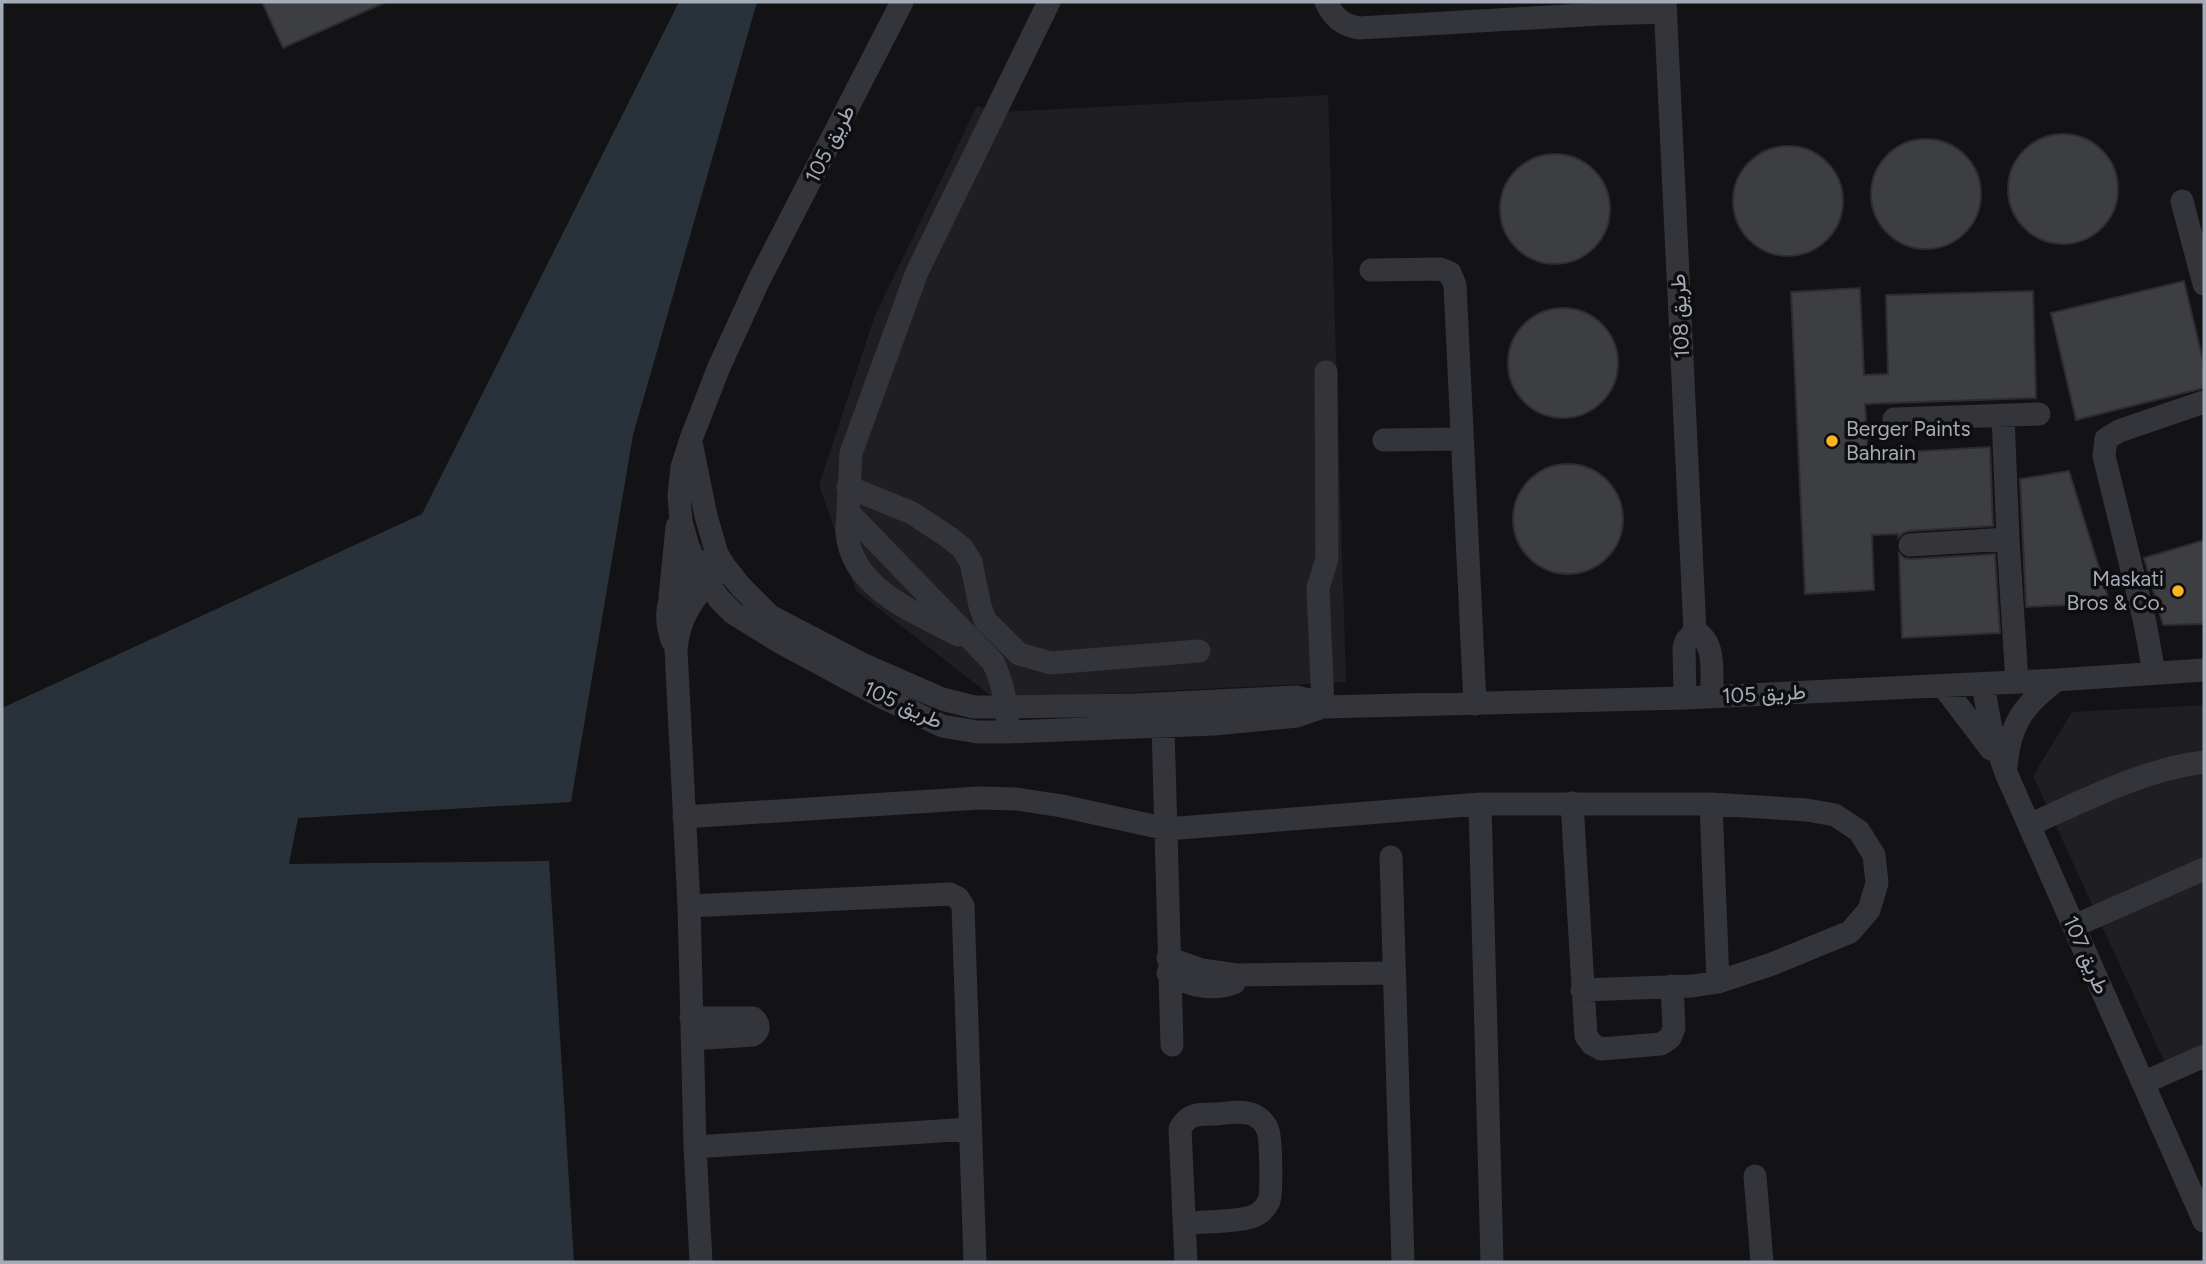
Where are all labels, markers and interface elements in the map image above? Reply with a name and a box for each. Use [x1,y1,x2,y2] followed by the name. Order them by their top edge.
[799,101,861,187] street label: طريق 105
[1665,273,1695,359] street label: طريق 108
[1846,416,1970,465] place label: Berger Paints Bahrain
[1824,433,1840,449] marker: Berger Paints Bahrain
[2067,566,2164,615] place label: Maskati Bros & Co.
[2170,583,2186,599] marker: Maskati Bros & Co.
[859,675,947,735] street label: طريق 105
[1721,679,1807,709] street label: طريق 105
[2057,912,2115,998] street label: طريق 107

